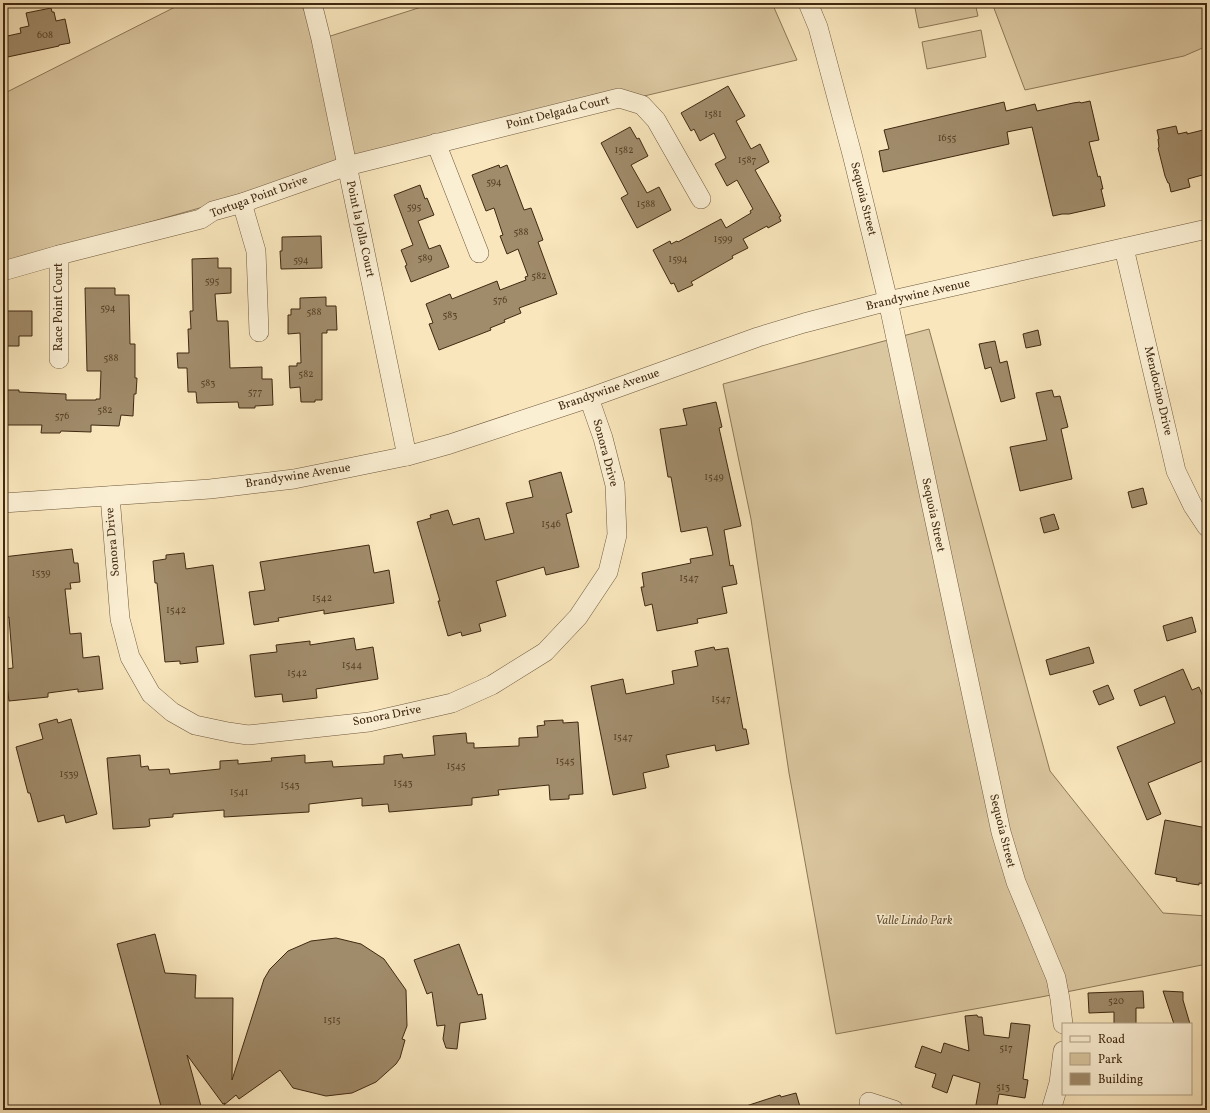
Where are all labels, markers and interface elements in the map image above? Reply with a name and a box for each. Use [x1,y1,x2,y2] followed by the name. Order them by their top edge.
[37,28,53,42] house number: 608
[505,92,611,134] street label: Point Delgada Court
[704,107,722,121] house number: 1581
[938,131,956,145] house number: 1655
[614,143,634,157] house number: 1582
[738,153,756,167] house number: 1587
[846,160,880,238] street label: Sequoia Street
[208,172,310,222] street label: Tortuga Point Drive
[486,175,502,189] house number: 594
[342,179,378,279] street label: Point la Jolla Court
[637,197,655,211] house number: 1588
[407,200,421,214] house number: 595
[514,225,528,239] house number: 588
[714,232,732,246] house number: 1599
[417,251,433,265] house number: 589
[668,252,688,266] house number: 1594
[293,253,309,267] house number: 594
[51,263,67,351] street label: Race Point Court
[531,269,547,283] house number: 582
[205,274,219,288] house number: 595
[864,275,972,315] street label: Brandywine Avenue
[493,293,507,307] house number: 576
[100,301,116,315] house number: 594
[307,305,321,319] house number: 588
[442,308,458,322] house number: 583
[1140,345,1176,438] street label: Mendocino Drive
[104,351,118,365] house number: 588
[556,365,662,415] street label: Brandywine Avenue
[298,367,314,381] house number: 582
[200,376,216,390] house number: 583
[248,385,262,399] house number: 577
[97,403,113,417] house number: 582
[55,409,69,423] house number: 576
[588,417,622,489] street label: Sonora Drive
[244,460,352,492] street label: Brandywine Avenue
[704,470,724,484] house number: 1549
[917,476,949,554] street label: Sequoia Street
[102,506,124,577] street label: Sonora Drive
[541,517,561,531] house number: 1546
[32,566,50,580] house number: 1539
[679,571,699,585] house number: 1547
[312,591,332,605] house number: 1542
[166,603,186,617] house number: 1542
[342,658,362,672] house number: 1544
[287,666,307,680] house number: 1542
[711,692,731,706] house number: 1547
[351,701,423,730] street label: Sonora Drive
[613,730,633,744] house number: 1547
[555,754,575,768] house number: 1545
[446,759,466,773] house number: 1545
[60,767,78,781] house number: 1539
[393,776,413,790] house number: 1543
[280,778,300,792] house number: 1543
[230,785,248,799] house number: 1541
[985,792,1019,870] street label: Sequoia Street
[876,913,953,929] park label: Valle Lindo Park
[1108,994,1124,1008] house number: 520
[323,1013,341,1027] house number: 1515
[1062,1023,1192,1095] legend
[1098,1032,1125,1048] text: Road
[999,1041,1013,1055] house number: 517
[1098,1052,1123,1068] text: Park
[1098,1072,1143,1088] text: Building
[996,1080,1010,1094] house number: 513

